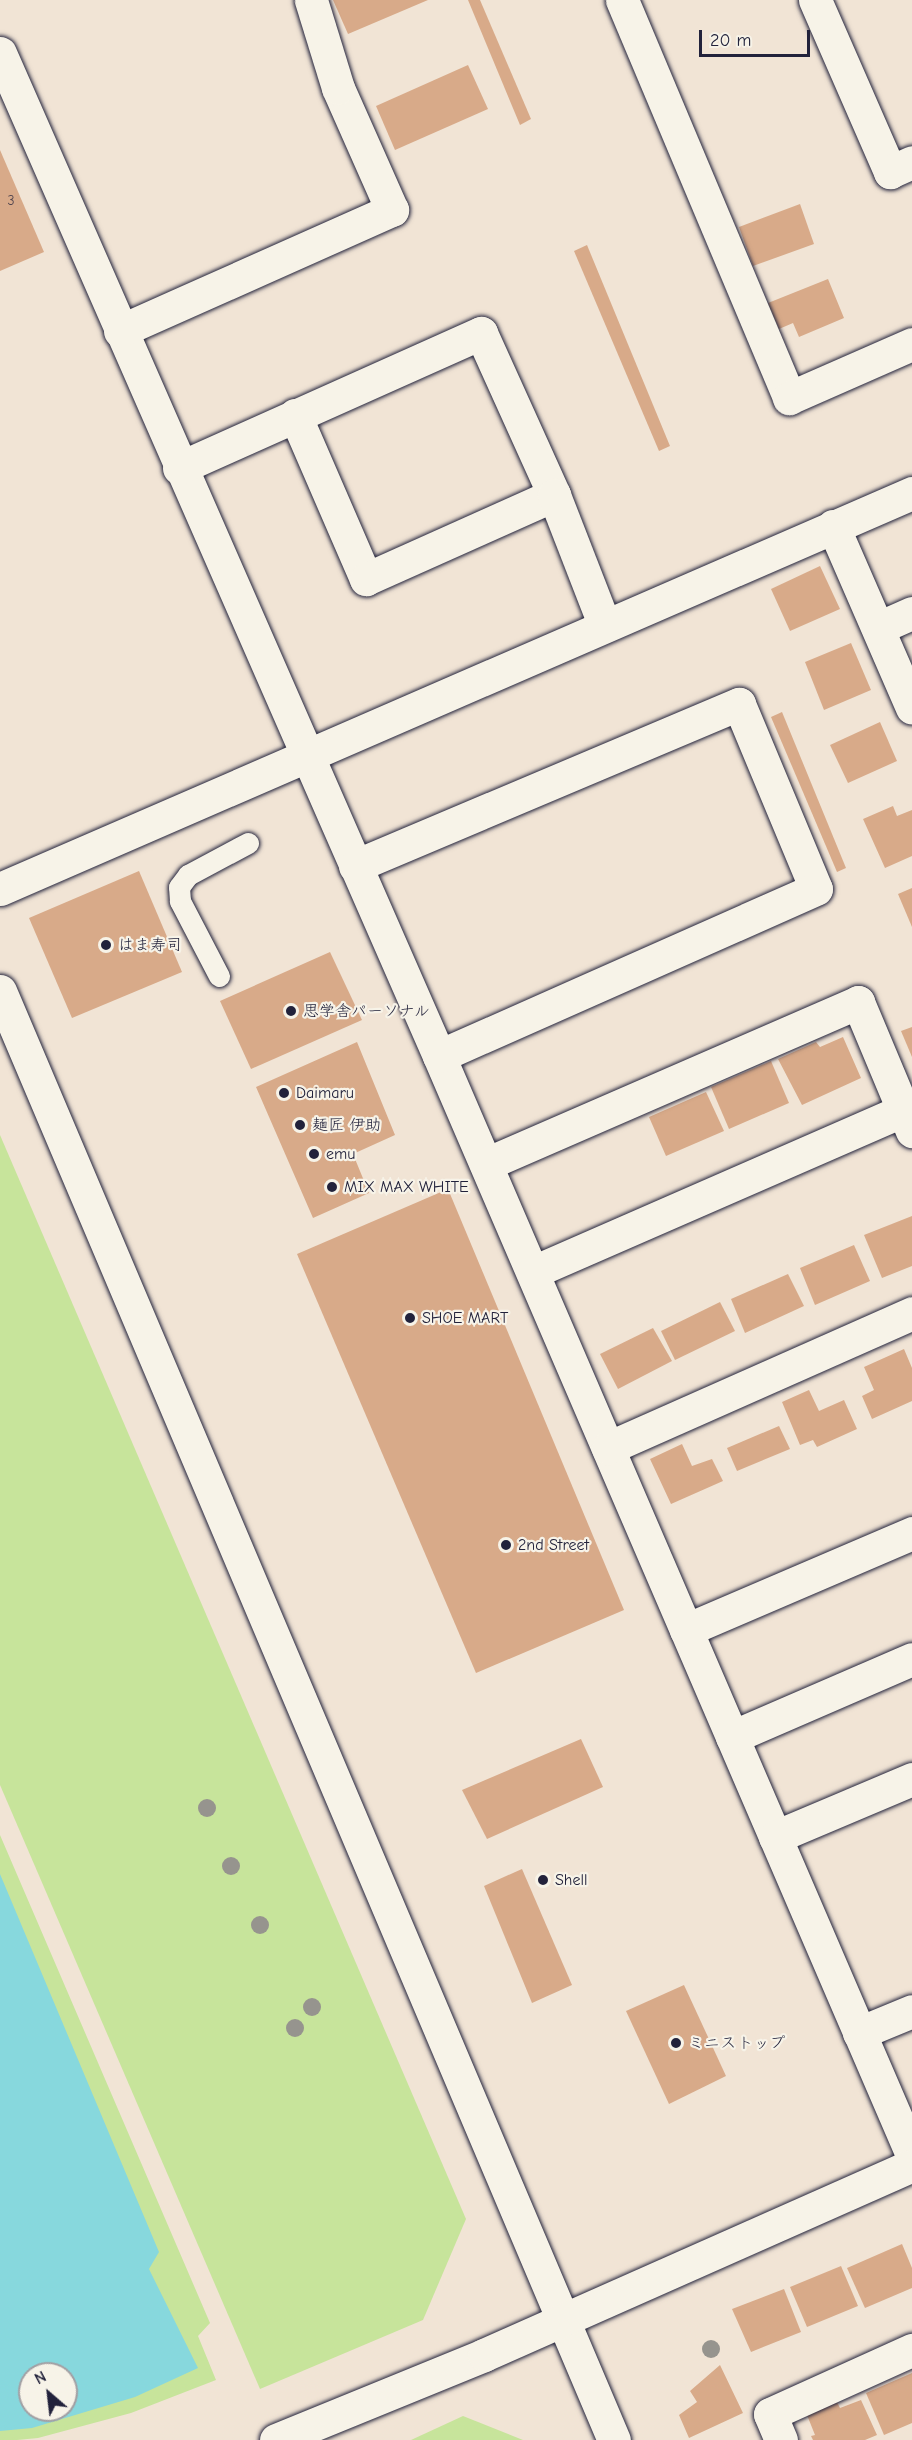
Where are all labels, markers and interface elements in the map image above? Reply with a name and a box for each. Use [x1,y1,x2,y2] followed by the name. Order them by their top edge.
[702,18,813,56] scale bar
[710,30,751,51] text: 20 m
[7,193,15,209] house number: 3
[118,935,182,955] place label: はま寿司
[99,938,113,952] marker: はま寿司
[303,1001,431,1021] place label: 思学舎パーソナル
[284,1004,298,1018] marker: 思学舎パーソナル
[296,1083,354,1103] place label: Daimaru
[277,1086,291,1100] marker: Daimaru
[312,1115,381,1135] place label: 麺匠 伊助
[293,1118,307,1132] marker: 麺匠 伊助
[326,1144,355,1164] place label: emu
[307,1147,321,1161] marker: emu
[344,1177,469,1197] place label: MIX MAX WHITE
[325,1180,339,1194] marker: MIX MAX WHITE
[422,1308,508,1328] place label: SHOE MART
[403,1311,417,1325] marker: SHOE MART
[518,1535,589,1555] place label: 2nd Street
[499,1538,513,1552] marker: 2nd Street
[555,1870,587,1890] place label: Shell
[536,1873,550,1887] marker: Shell
[688,2033,784,2053] place label: ミニストップ
[669,2036,683,2050] marker: ミニストップ
[18,2362,78,2422] north arrow
[32,2367,49,2388] text: N

